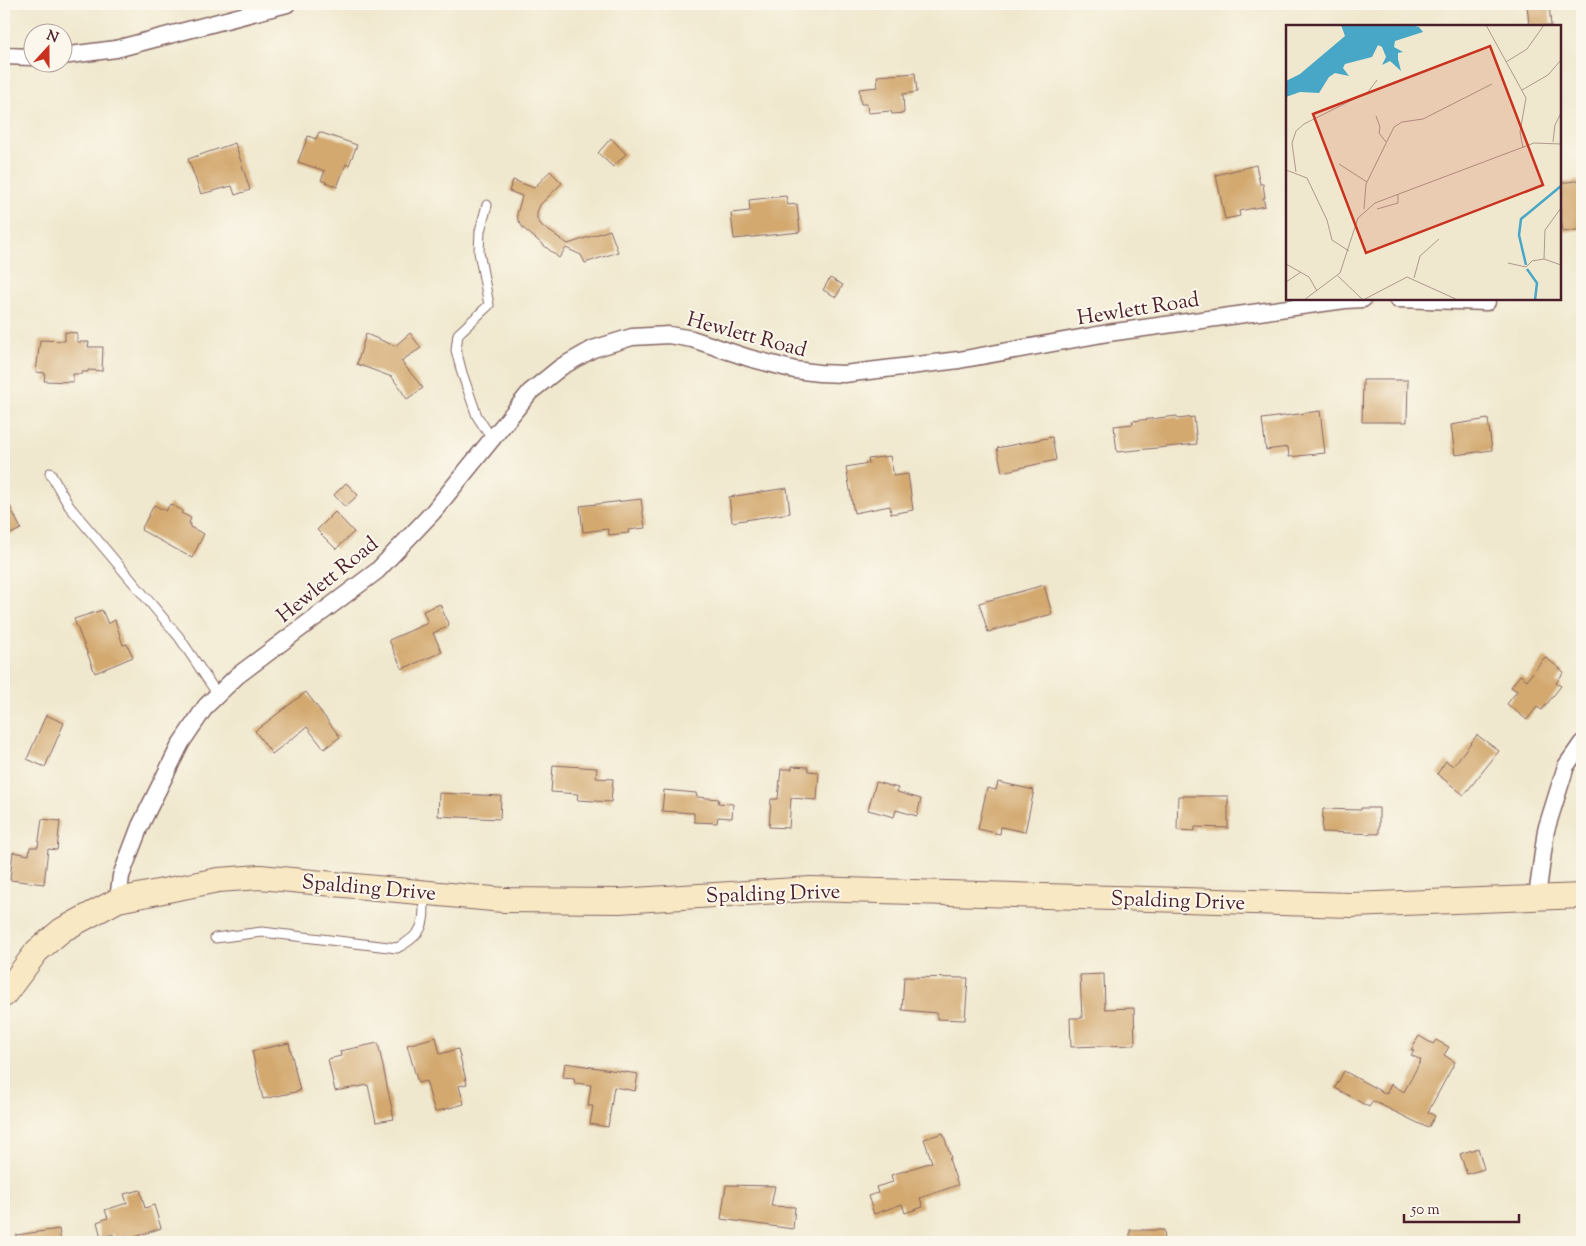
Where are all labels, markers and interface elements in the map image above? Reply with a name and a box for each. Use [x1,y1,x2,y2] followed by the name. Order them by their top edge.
[22,22,72,72] north arrow
[1286,25,1561,300] inset map
[43,26,61,49] text: N
[1075,286,1202,334] street label: Hewlett Road
[683,306,810,366] street label: Hewlett Road
[271,530,386,631] street label: Hewlett Road
[300,868,437,910] street label: Spalding Drive
[705,878,841,912] street label: Spalding Drive
[1110,885,1246,919] street label: Spalding Drive
[1404,1191,1518,1223] scale bar
[1410,1200,1440,1221] text: 50 m

